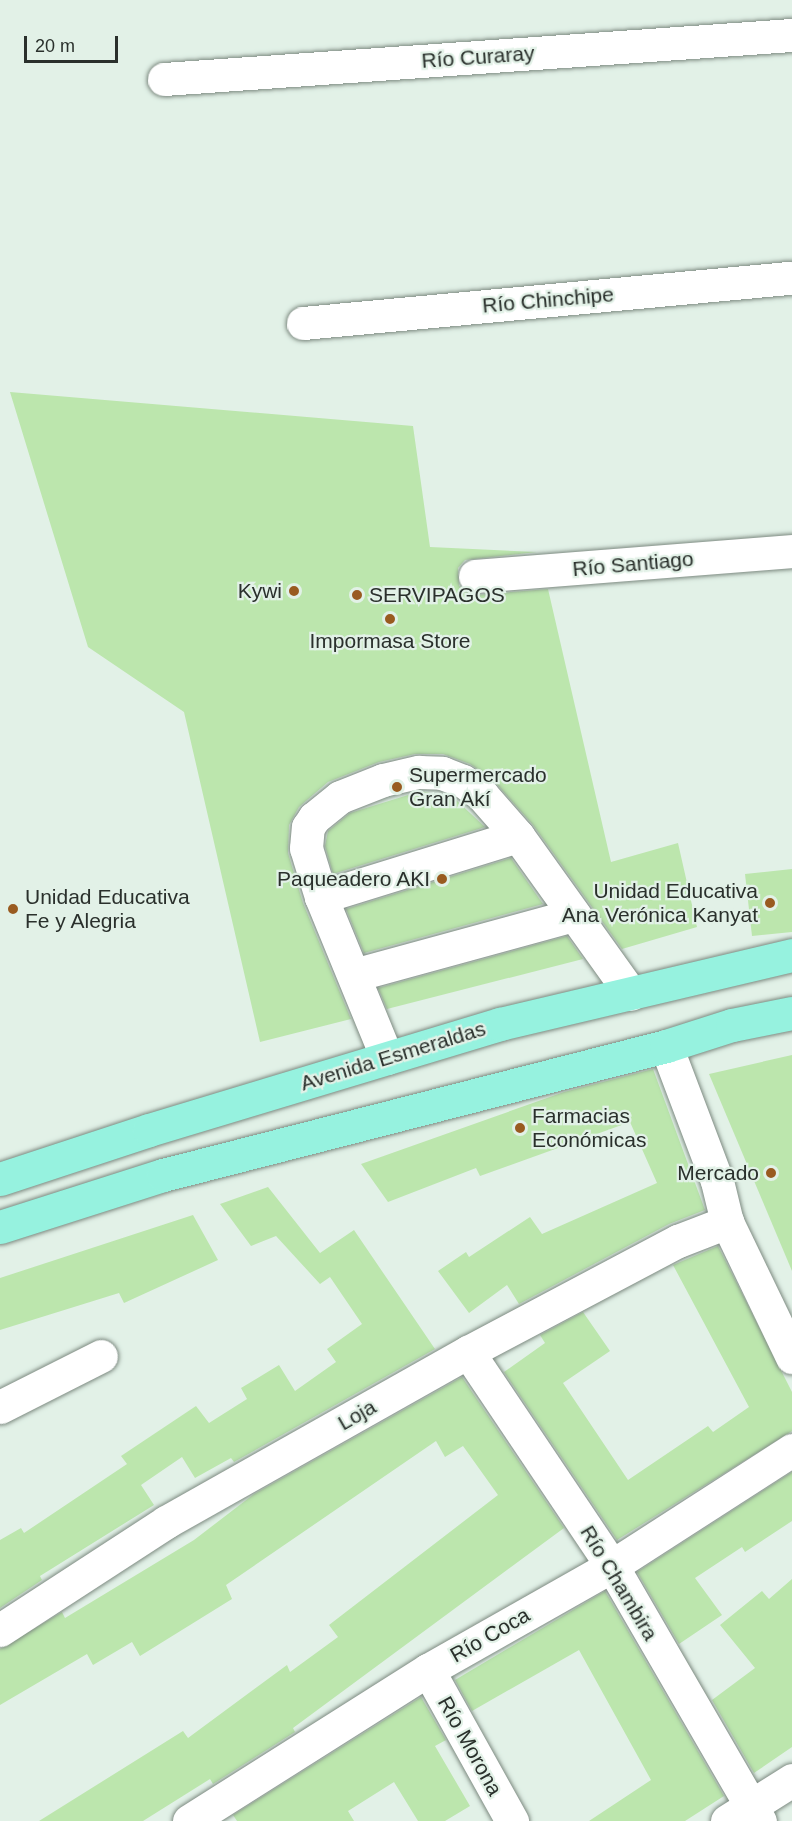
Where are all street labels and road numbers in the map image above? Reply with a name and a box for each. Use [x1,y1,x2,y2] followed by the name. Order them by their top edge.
[421,40,535,74] street label: Río Curaray
[481,282,615,318] street label: Río Chinchipe
[571,546,695,582] street label: Río Santiago
[297,1016,489,1096] street label: Avenida Esmeraldas
[334,1394,380,1436] street label: Loja
[575,1521,663,1645] street label: Río Chambira
[446,1602,534,1668] street label: Río Coca
[432,1692,508,1800] street label: Río Morona

